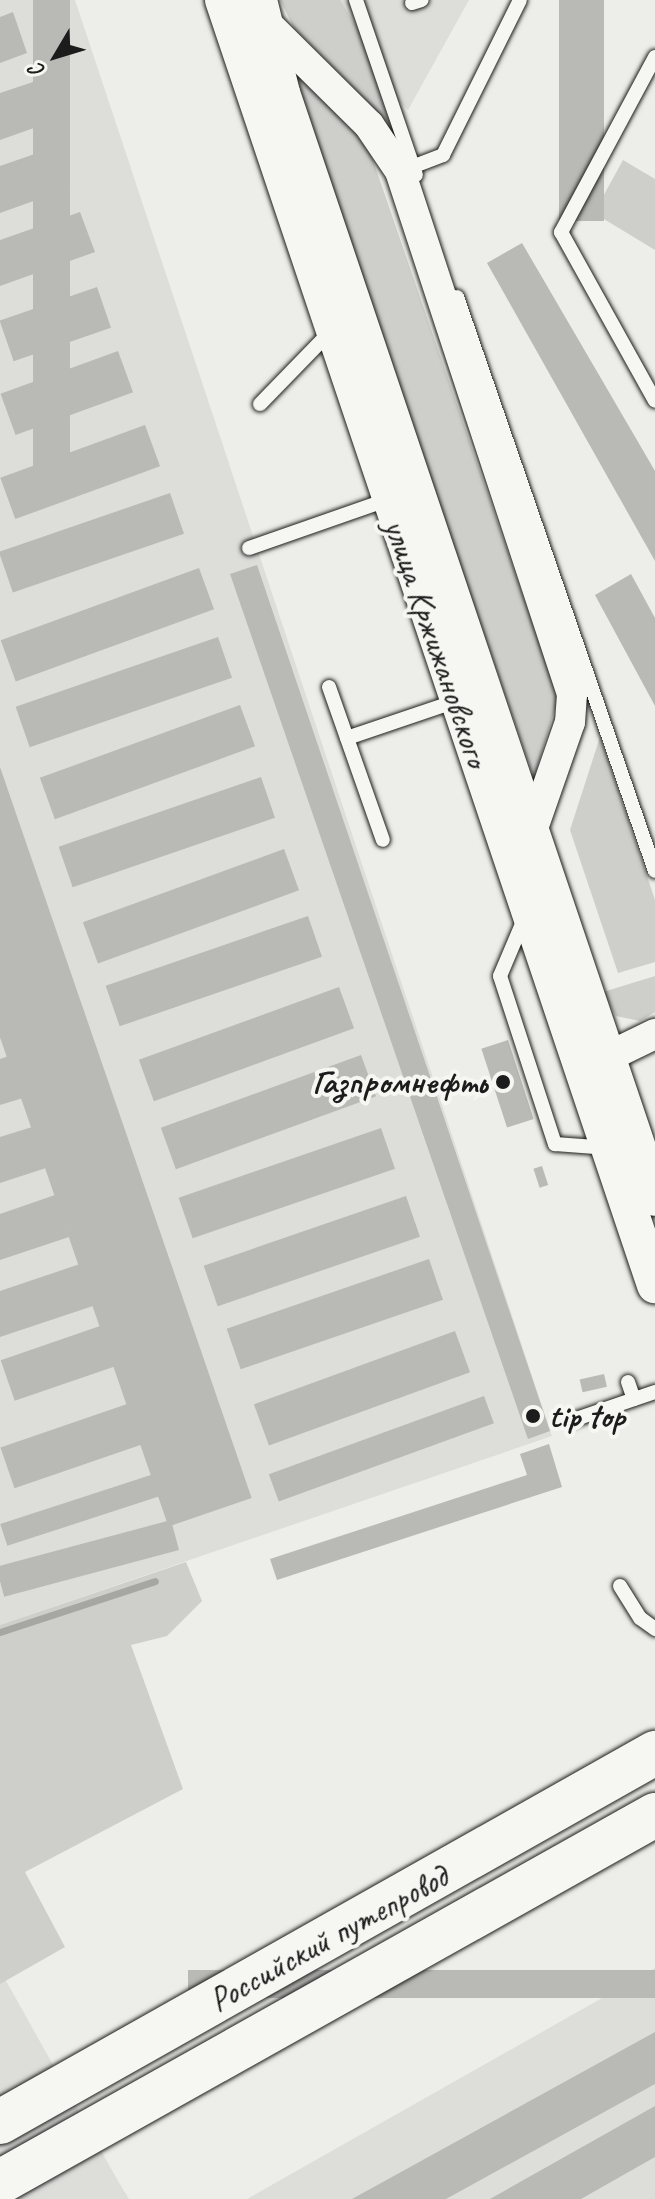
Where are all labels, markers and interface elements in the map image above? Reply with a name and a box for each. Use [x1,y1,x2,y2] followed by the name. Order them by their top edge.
[16,16,96,96] north arrow
[23,58,51,84] text: С
[376,515,498,771] street label: улица Кржижановского
[312,1062,487,1102] place label: Газпромнефть
[494,1073,512,1091] marker: Газпромнефть
[549,1396,625,1436] place label: tip top
[524,1407,542,1425] marker: tip top
[202,1856,454,2020] street label: Российский путепровод

